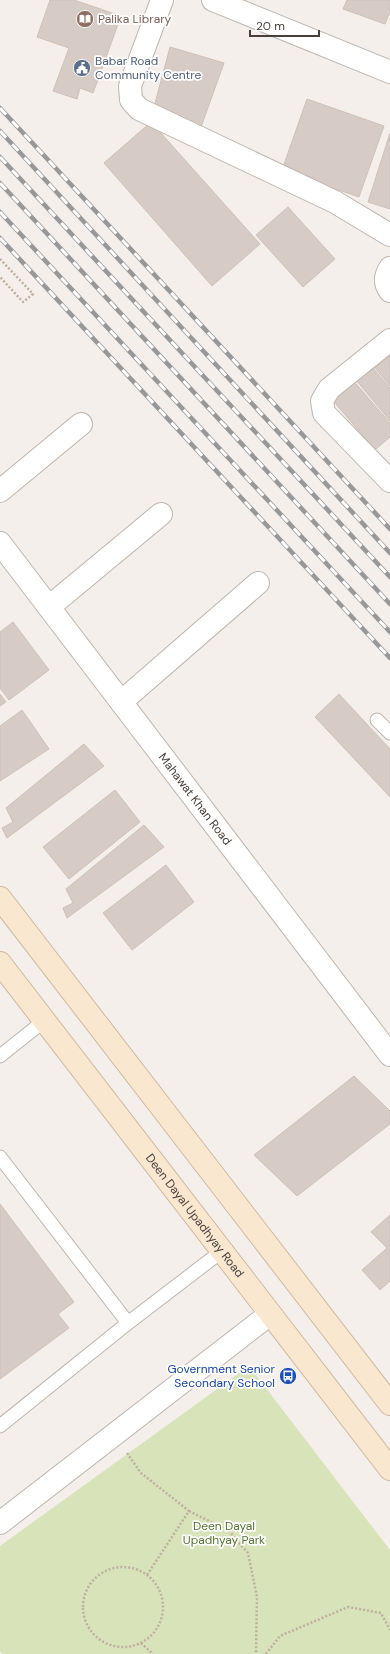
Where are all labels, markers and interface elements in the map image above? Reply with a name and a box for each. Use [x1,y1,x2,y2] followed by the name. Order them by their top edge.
[75,9,95,29] library icon: Palika Library
[98,11,172,27] place label: Palika Library
[250,12,319,38] scale bar
[256,18,285,34] text: 20 m
[95,53,202,83] place label: Babar Road Community Centre
[72,58,92,78] public building icon: Babar Road Community Centre
[155,750,235,848] street label: Mahawat Khan Road
[142,1151,247,1281] street label: Deen Dayal Upadhyay Road
[168,1361,276,1391] place label: Government Senior Secondary School
[278,1366,298,1386] bus stop icon: Government Senior Secondary School
[183,1518,265,1548] park label: Deen Dayal Upadhyay Park

